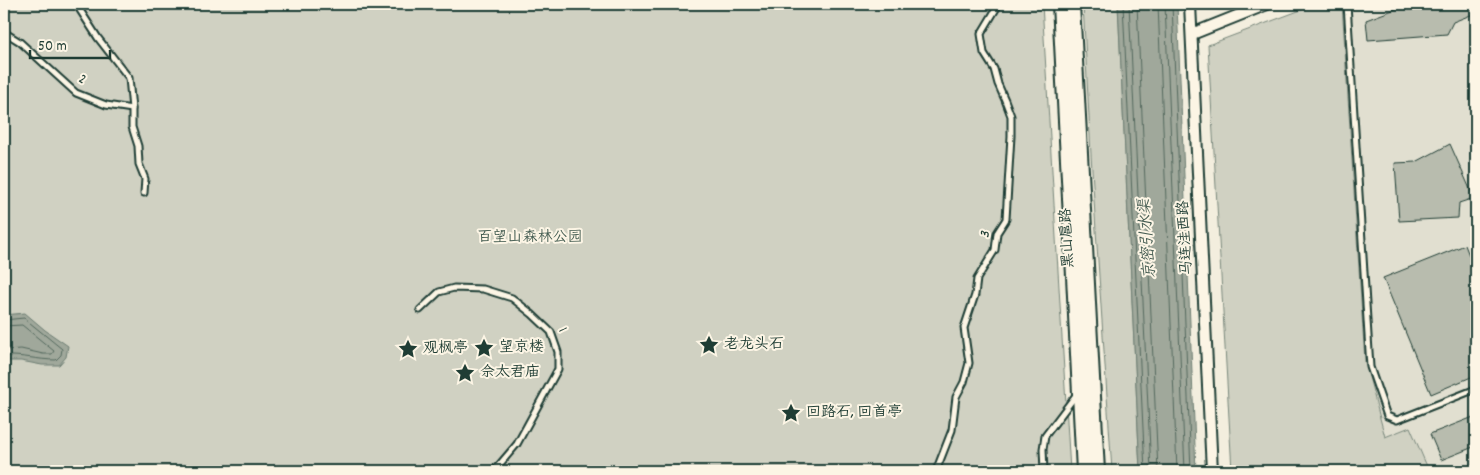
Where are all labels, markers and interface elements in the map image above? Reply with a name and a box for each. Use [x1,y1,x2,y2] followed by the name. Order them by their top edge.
[30,28,110,60] scale bar
[38,36,67,58] text: 50 m
[73,69,91,91] street label: 2
[1134,196,1162,280] water label: 京密引水渠
[1173,200,1199,276] street label: 马连洼西路
[1055,207,1081,269] street label: 黑山扈路
[477,227,583,249] park label: 百望山森林公园
[975,228,997,240] street label: 3
[551,324,573,336] street label: 1
[698,334,720,356] place icon: 老龙头石
[724,334,784,356] place label: 老龙头石
[473,337,495,359] place icon: 望京楼
[499,337,544,359] place label: 望京楼
[397,338,419,360] place icon: 观枫亭
[423,338,468,360] place label: 观枫亭
[454,362,476,384] place icon: 佘太君庙
[480,362,540,384] place label: 佘太君庙
[780,402,802,424] place icon: 回路石, 回首亭
[806,402,902,424] place label: 回路石, 回首亭

